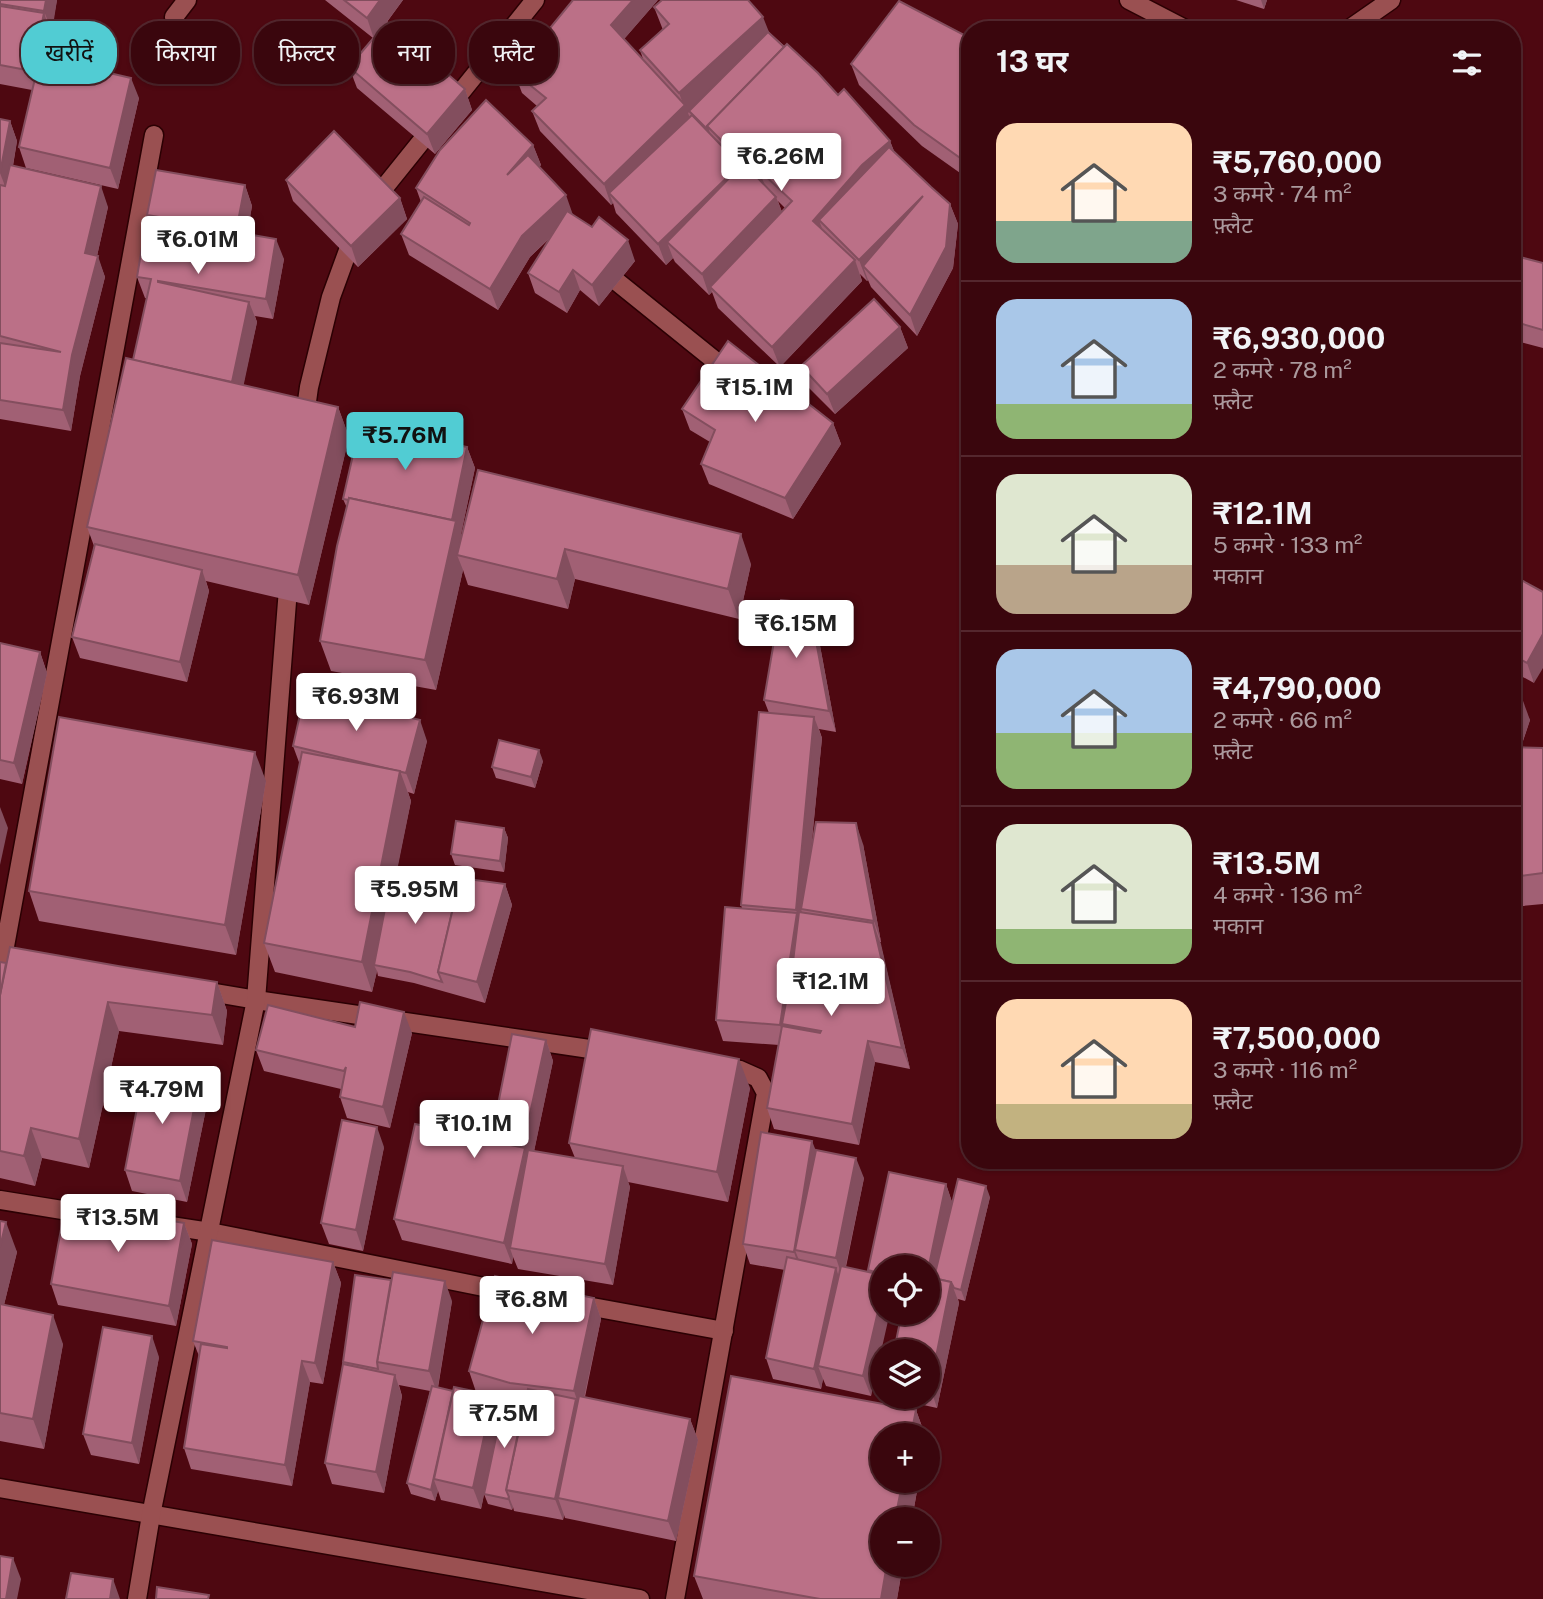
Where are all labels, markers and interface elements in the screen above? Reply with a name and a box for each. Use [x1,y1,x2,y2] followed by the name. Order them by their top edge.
[21,21,117,84] chip: खरीदें
[131,21,240,84] chip: किराया
[254,21,359,84] chip: फ़िल्टर
[373,21,455,84] chip: नया
[469,21,558,84] chip: फ़्लैट
[996,43,1068,79] text: 13 घर
[1448,44,1486,82] icon: filters
[724,134,838,193] pin: ₹6.26M
[737,142,825,169] text: ₹6.26M
[1213,144,1382,180] text: ₹5,760,000
[1052,151,1136,235] icon: home
[1213,180,1352,207] text: 3 कमरे · 74 m²
[1213,211,1253,238] text: फ़्लैट
[141,216,255,276] pin: ₹6.01M
[157,225,239,252] text: ₹6.01M
[1213,320,1385,356] text: ₹6,930,000
[1052,327,1136,411] icon: home
[1213,356,1352,383] text: 2 कमरे · 78 m²
[698,364,812,424] pin: ₹15.1M
[716,373,794,400] text: ₹15.1M
[1213,387,1253,414] text: फ़्लैट
[348,412,462,472] pin: ₹5.76M
[362,421,448,448] text: ₹5.76M
[1213,495,1313,531] text: ₹12.1M
[1052,502,1136,586] icon: home
[1213,531,1363,558] text: 5 कमरे · 133 m²
[1213,562,1263,589] text: मकान
[739,600,853,660] pin: ₹6.15M
[755,609,837,636] text: ₹6.15M
[1213,670,1381,706] text: ₹4,790,000
[299,674,413,733] pin: ₹6.93M
[1052,677,1136,761] icon: home
[312,682,400,709] text: ₹6.93M
[1213,706,1352,733] text: 2 कमरे · 66 m²
[1213,737,1253,764] text: फ़्लैट
[1213,845,1321,881] text: ₹13.5M
[1052,852,1136,936] icon: home
[358,866,472,926] pin: ₹5.95M
[371,875,459,902] text: ₹5.95M
[1213,881,1362,908] text: 4 कमरे · 136 m²
[1213,912,1263,939] text: मकान
[774,958,888,1018] pin: ₹12.1M
[793,967,869,994] text: ₹12.1M
[1213,1020,1381,1056] text: ₹7,500,000
[1052,1027,1136,1111] icon: home
[1213,1056,1357,1083] text: 3 कमरे · 116 m²
[105,1066,219,1126] pin: ₹4.79M
[120,1075,204,1102] text: ₹4.79M
[1213,1087,1253,1114] text: फ़्लैट
[417,1100,531,1160] pin: ₹10.1M
[436,1109,512,1136] text: ₹10.1M
[61,1194,175,1254] pin: ₹13.5M
[77,1203,159,1230] text: ₹13.5M
[870,1255,940,1577] map controls
[870,1255,940,1325] button: locate
[483,1276,581,1336] pin: ₹6.8M
[496,1285,568,1312] text: ₹6.8M
[870,1339,940,1409] button: layers
[455,1390,553,1450] pin: ₹7.5M
[469,1399,539,1426] text: ₹7.5M
[870,1423,940,1493] button: +
[870,1507,940,1577] button: −

